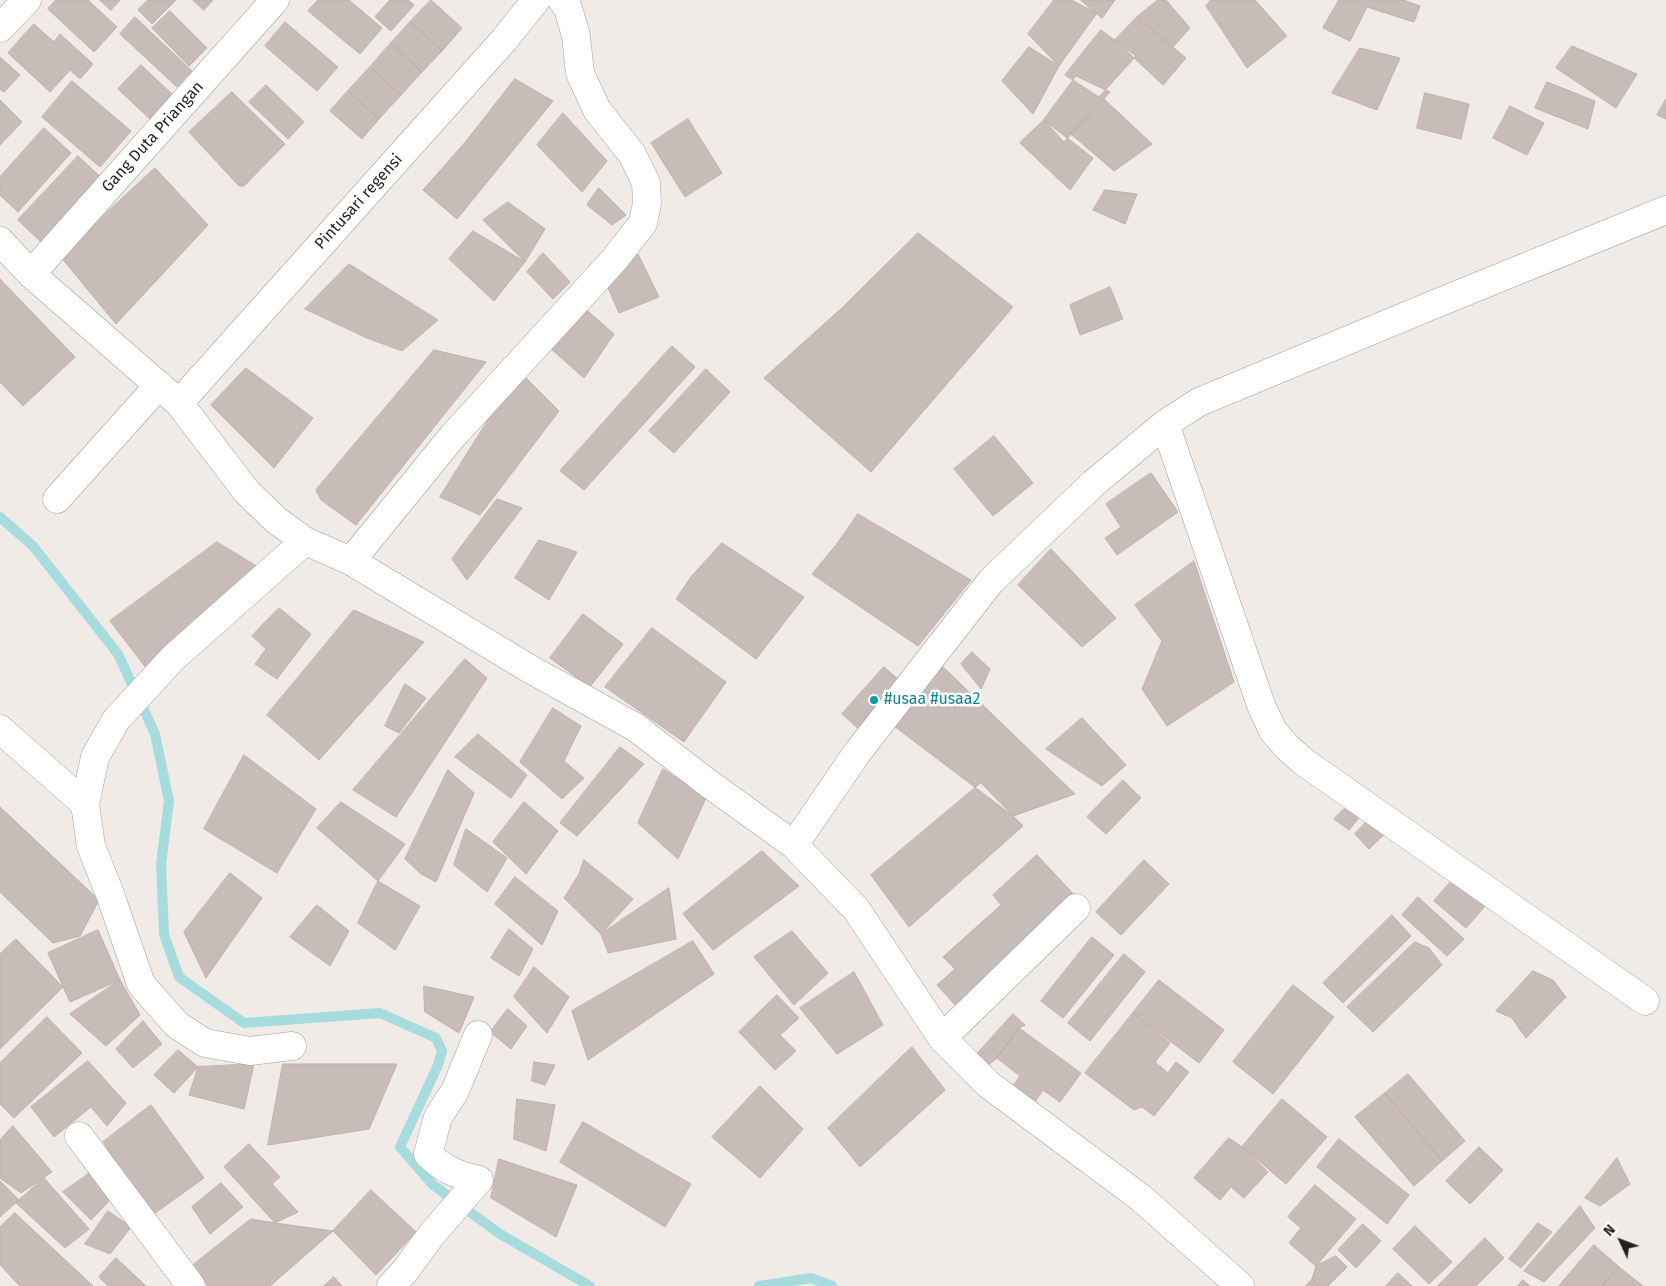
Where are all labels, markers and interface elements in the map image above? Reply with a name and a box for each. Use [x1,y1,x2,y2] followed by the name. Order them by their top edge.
[98,78,208,196] street label: Gang Duta Priangan
[311,150,407,254] street label: Pintusari regensi
[884,690,980,710] place label: #usaa #usaa2
[868,694,880,706] marker: #usaa #usaa2
[1596,1216,1646,1266] north arrow
[1600,1221,1619,1240] text: N

